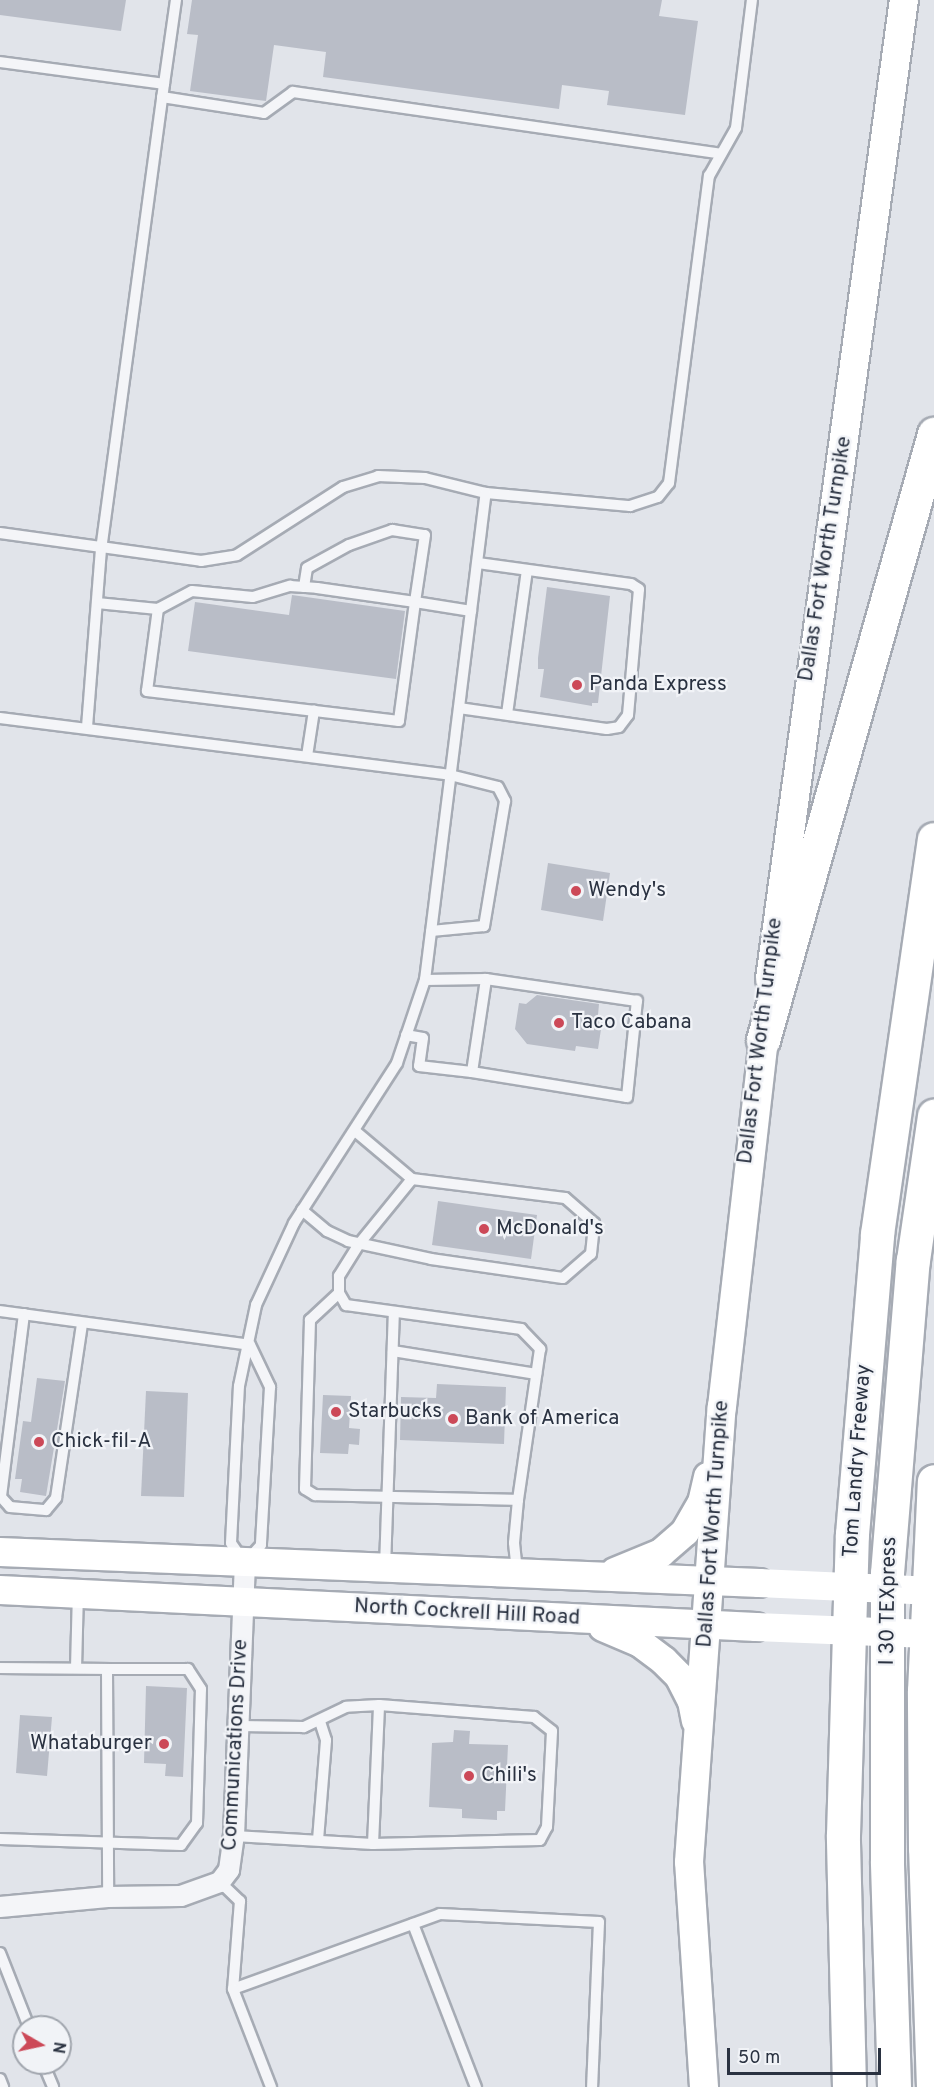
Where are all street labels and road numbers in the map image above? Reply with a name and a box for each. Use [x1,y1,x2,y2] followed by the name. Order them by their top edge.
[794,434,858,684] street label: Dallas Fort Worth Turnpike
[733,916,789,1166] street label: Dallas Fort Worth Turnpike
[839,1364,877,1558] street label: Tom Landry Freeway
[693,1399,735,1649] street label: Dallas Fort Worth Turnpike
[875,1536,903,1666] street label: I 30 TEXpress
[353,1594,581,1632] street label: North Cockrell Hill Road
[218,1638,254,1852] street label: Communications Drive

